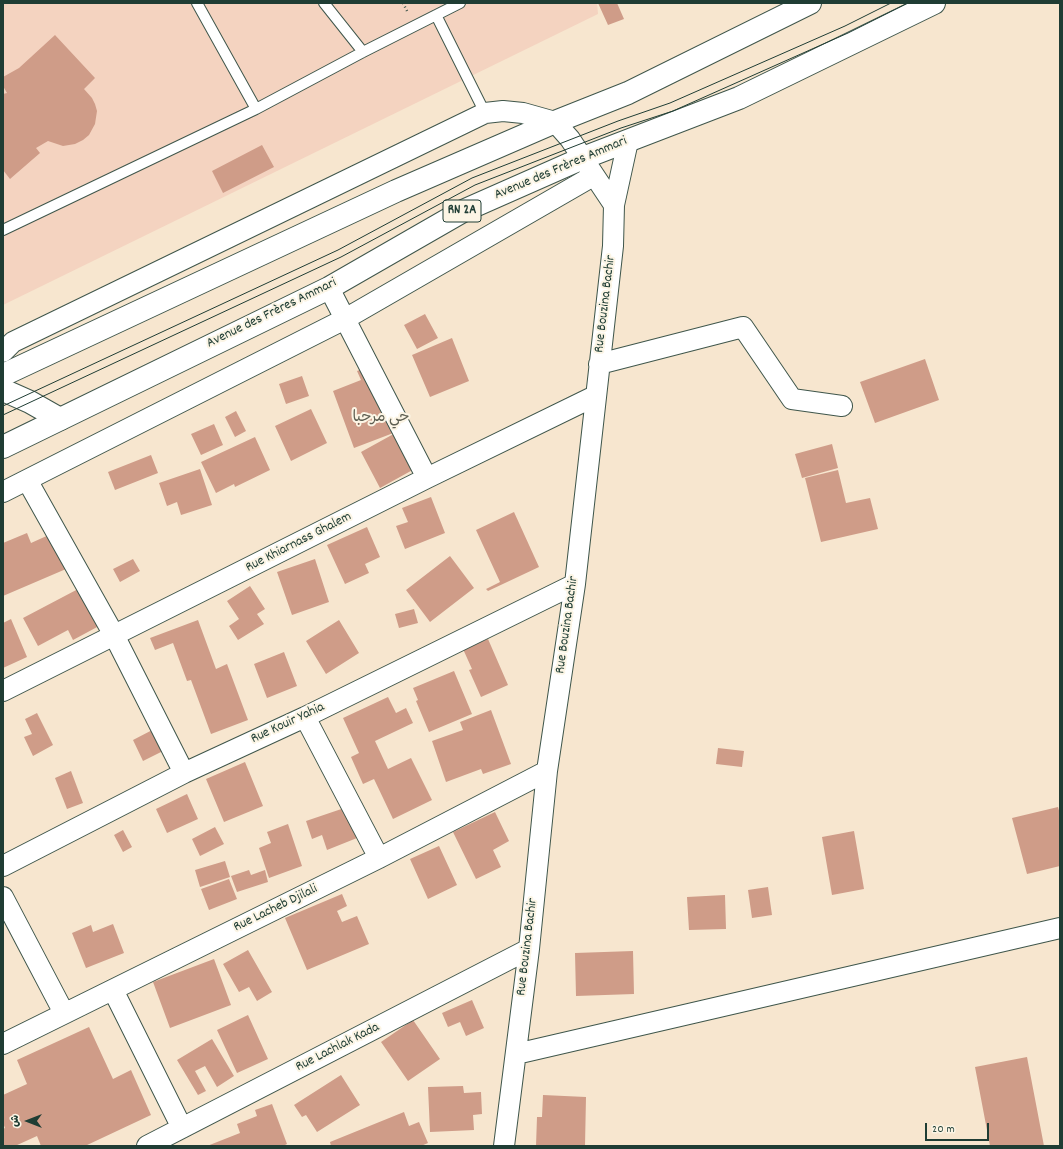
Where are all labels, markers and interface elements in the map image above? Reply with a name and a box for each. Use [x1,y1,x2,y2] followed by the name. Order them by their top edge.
[492,133,630,205] street label: Avenue des Frères Ammari
[443,200,481,222] road number: RN 2A
[592,254,620,354] street label: Rue Bouzina Bachir
[204,275,340,353] street label: Avenue des Frères Ammari
[352,410,410,428] district label: حي مرحبا
[243,509,355,577] street label: Rue Khiarnass Ghalem
[553,575,583,675] street label: Rue Bouzina Bachir
[249,700,327,748] street label: Rue Kouir Yahia
[231,881,321,937] street label: Rue Lacheb Djilali
[514,897,542,997] street label: Rue Bouzina Bachir
[293,1020,383,1076] street label: Rue Lachlak Kada
[8,1101,48,1141] north arrow
[8,1115,24,1127] text: ش
[927,1115,991,1141] scale bar
[932,1121,955,1138] text: 20 m

